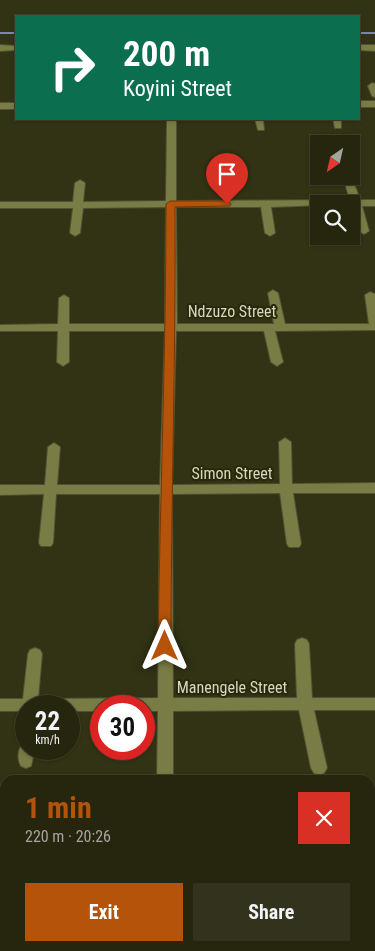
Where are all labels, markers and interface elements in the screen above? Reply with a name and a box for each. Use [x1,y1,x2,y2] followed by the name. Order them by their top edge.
[123,34,210,75] text: 200 m
[40,35,105,100] icon: right
[123,76,232,101] text: Koyini Street
[310,135,360,185] north arrow
[310,135,360,245] map controls
[206,153,248,204] pin
[213,160,241,188] icon: arrive
[310,195,360,245] button: search
[188,302,277,321] street label: Ndzuzo Street
[192,464,273,483] street label: Simon Street
[138,619,190,671] position arrow
[177,678,288,697] street label: Manengele Street
[90,695,155,760] speed limit sign: 30
[35,707,60,736] text: 22
[35,733,60,747] text: km/h
[25,790,92,825] text: 1 min
[298,792,350,844] button: close
[25,827,111,846] text: 220 m · 20:26
[25,883,183,941] button: Exit
[193,883,350,941] button: Share

